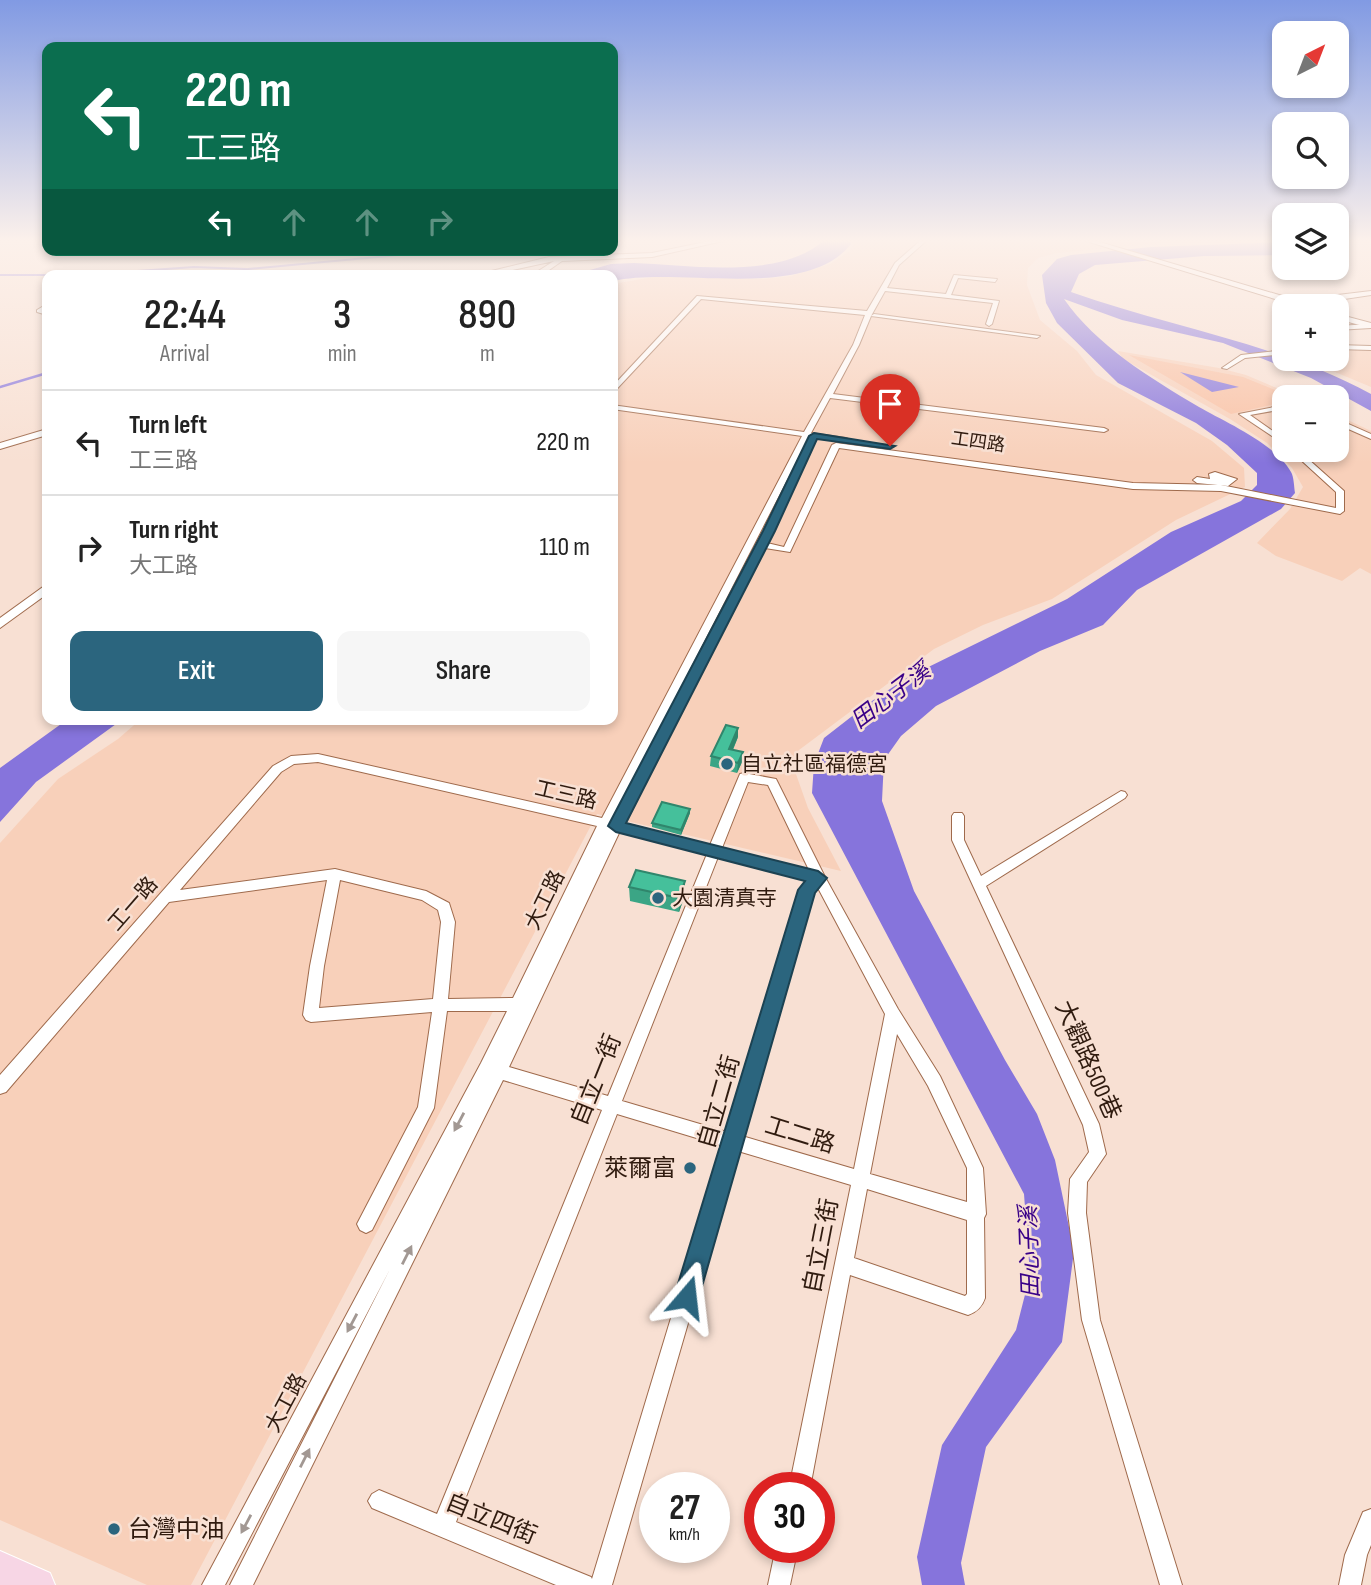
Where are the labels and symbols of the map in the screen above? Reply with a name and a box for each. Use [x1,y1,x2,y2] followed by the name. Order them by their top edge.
[1272,21,1349,98] north arrow
[860,374,920,446] pin
[950,428,1006,456] street label: 工四路
[846,655,939,735] water label: 田心子溪
[741,752,888,777] place label: 自立社區福德宮
[719,756,735,772] marker: 自立社區福德宮
[532,776,600,814] street label: 工三路
[520,866,570,934] street label: 大工路
[103,872,163,936] street label: 工一路
[672,886,777,911] place label: 大園清真寺
[650,890,666,906] marker: 大園清真寺
[1049,996,1127,1124] street label: 大觀路500巷
[565,1030,627,1130] street label: 自立一街
[692,1052,746,1152] street label: 自立二街
[761,1111,839,1159] street label: 工二路
[453,1112,464,1132] one-way arrow
[604,1154,676,1183] place label: 萊爾富
[682,1160,698,1176] marker: 萊爾富
[798,1196,844,1296] street label: 自立三街
[1014,1203,1046,1298] water label: 田心子溪
[401,1245,412,1265] one-way arrow
[650,1260,724,1334] position arrow
[346,1313,358,1333] one-way arrow
[260,1369,312,1437] street label: 大工路
[299,1448,310,1468] one-way arrow
[744,1472,835,1563] speed limit sign: 30
[441,1488,541,1550] street label: 自立四街
[240,1514,251,1534] one-way arrow
[128,1515,224,1544] place label: 台灣中油
[106,1521,122,1537] marker: 台灣中油

